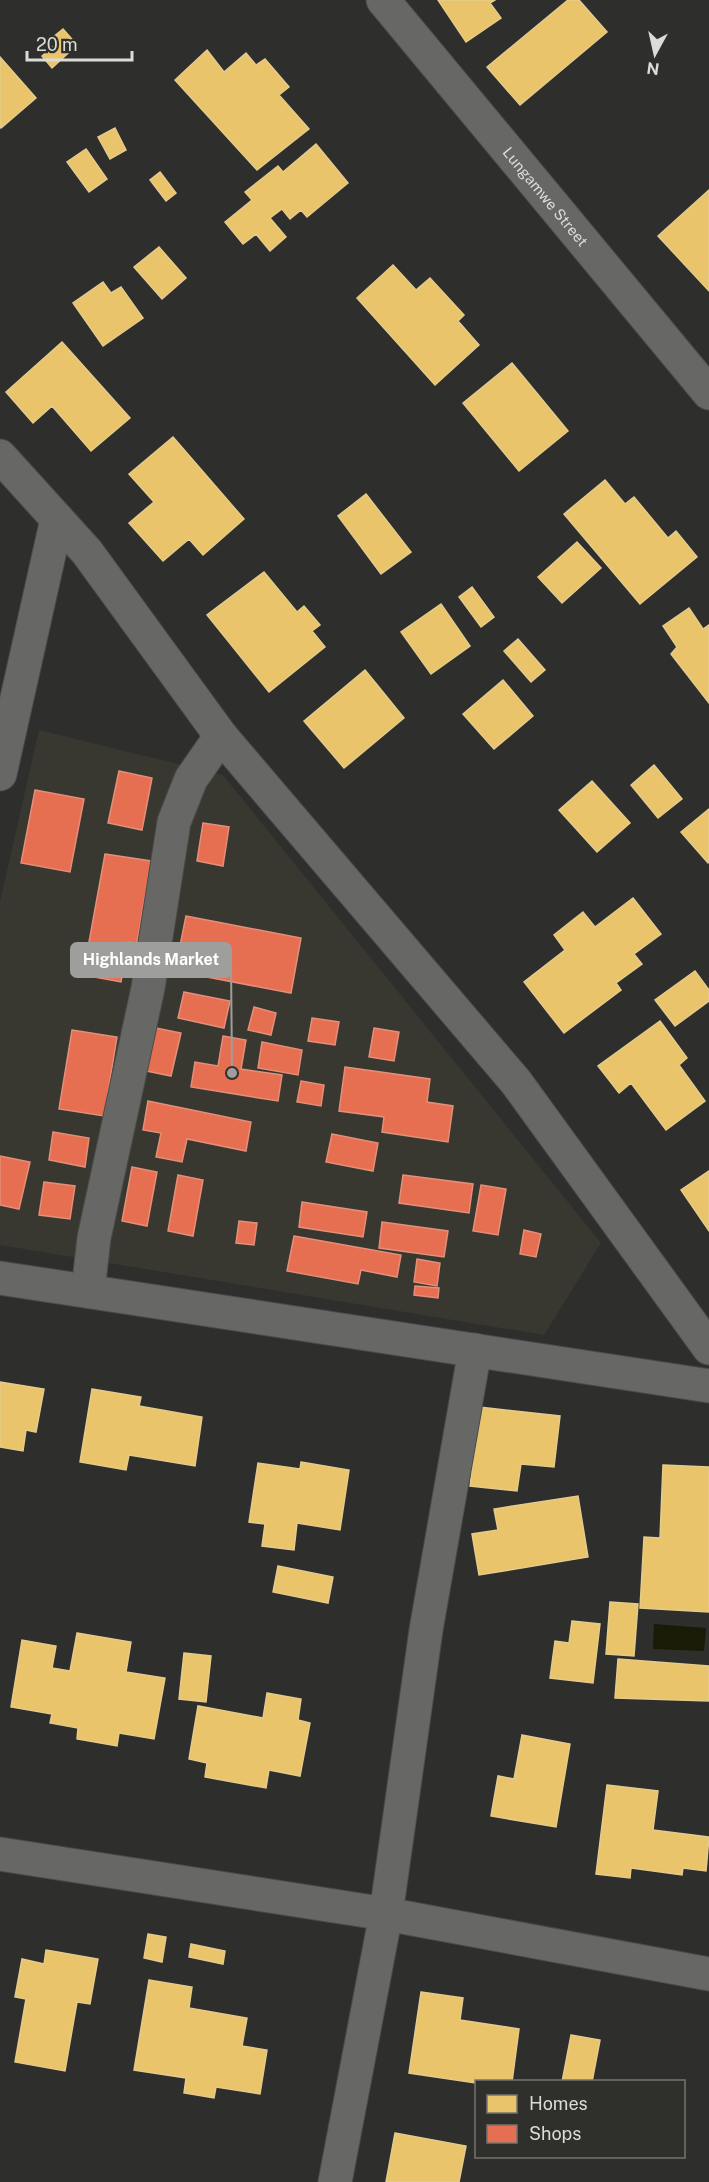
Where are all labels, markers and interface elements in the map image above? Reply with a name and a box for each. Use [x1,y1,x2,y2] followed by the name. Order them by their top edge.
[27,24,132,62] scale bar
[625,24,685,84] north arrow
[36,34,78,55] text: 20 m
[645,58,661,79] text: N
[500,143,592,249] street label: Lungamwe Street
[71,943,231,977] callout: Highlands Market
[83,950,219,969] text: Highlands Market
[475,2080,685,2158] legend
[529,2093,588,2114] text: Homes
[529,2123,581,2144] text: Shops

